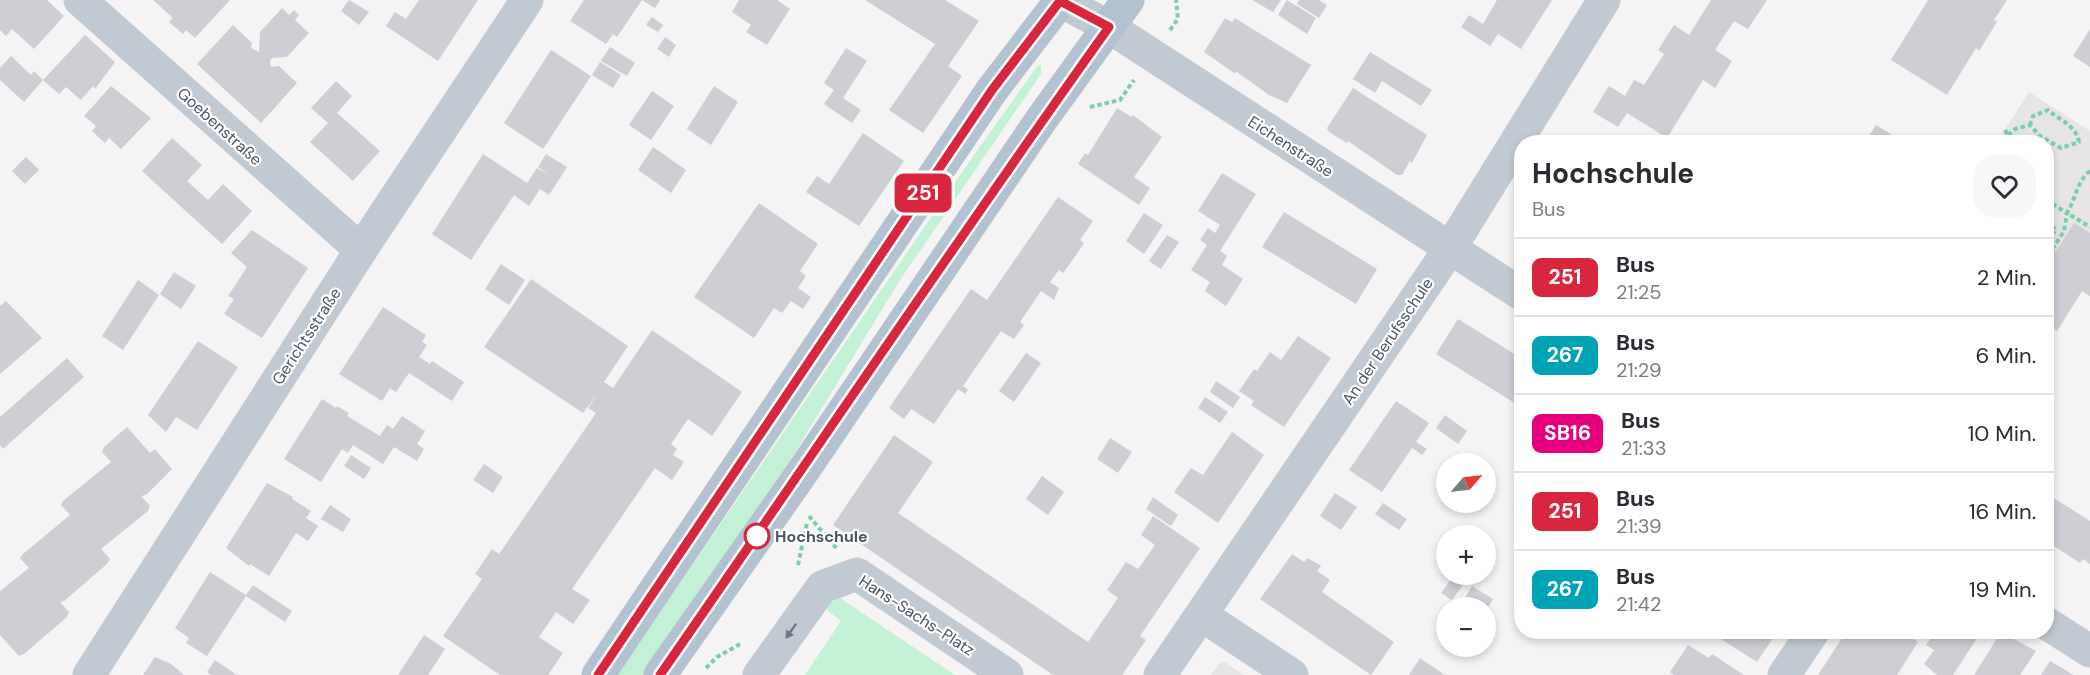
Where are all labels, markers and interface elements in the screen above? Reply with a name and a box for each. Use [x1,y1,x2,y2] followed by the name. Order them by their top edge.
[173,83,266,170] street label: Goebenstraße
[1244,111,1337,182] street label: Eichenstraße
[1532,155,1694,192] text: Hochschule
[1973,155,2036,218] button: heart
[888,174,958,212] line badge: 251
[907,179,939,207] text: 251
[1532,196,1566,222] text: Bus
[1616,250,1655,279] text: Bus
[1549,263,1581,291] text: 251
[1977,263,2036,292] text: 2 Min.
[1337,274,1438,409] street label: An der Berufsschule
[1616,279,1662,305] text: 21:25
[267,284,346,389] street label: Gerichtsstraße
[1616,328,1655,357] text: Bus
[1547,341,1583,369] text: 267
[1976,341,2036,370] text: 6 Min.
[1616,357,1662,383] text: 21:29
[1621,406,1660,435] text: Bus
[1544,419,1591,447] text: SB16
[1967,419,2036,448] text: 10 Min.
[1621,435,1667,461] text: 21:33
[1436,453,1496,513] north arrow
[1436,453,1496,657] map controls
[1616,484,1655,513] text: Bus
[1549,497,1581,525] text: 251
[1969,497,2036,526] text: 16 Min.
[1616,513,1662,539] text: 21:39
[744,523,770,549] marker: Hochschule
[1436,525,1496,585] button: +
[775,526,868,547] place label: Hochschule
[1616,562,1655,591] text: Bus
[855,570,978,661] street label: Hans-Sachs-Platz
[1547,575,1583,603] text: 267
[1969,575,2036,604] text: 19 Min.
[1616,591,1661,617] text: 21:42
[1436,597,1496,657] button: −
[785,624,797,639] one-way arrow

